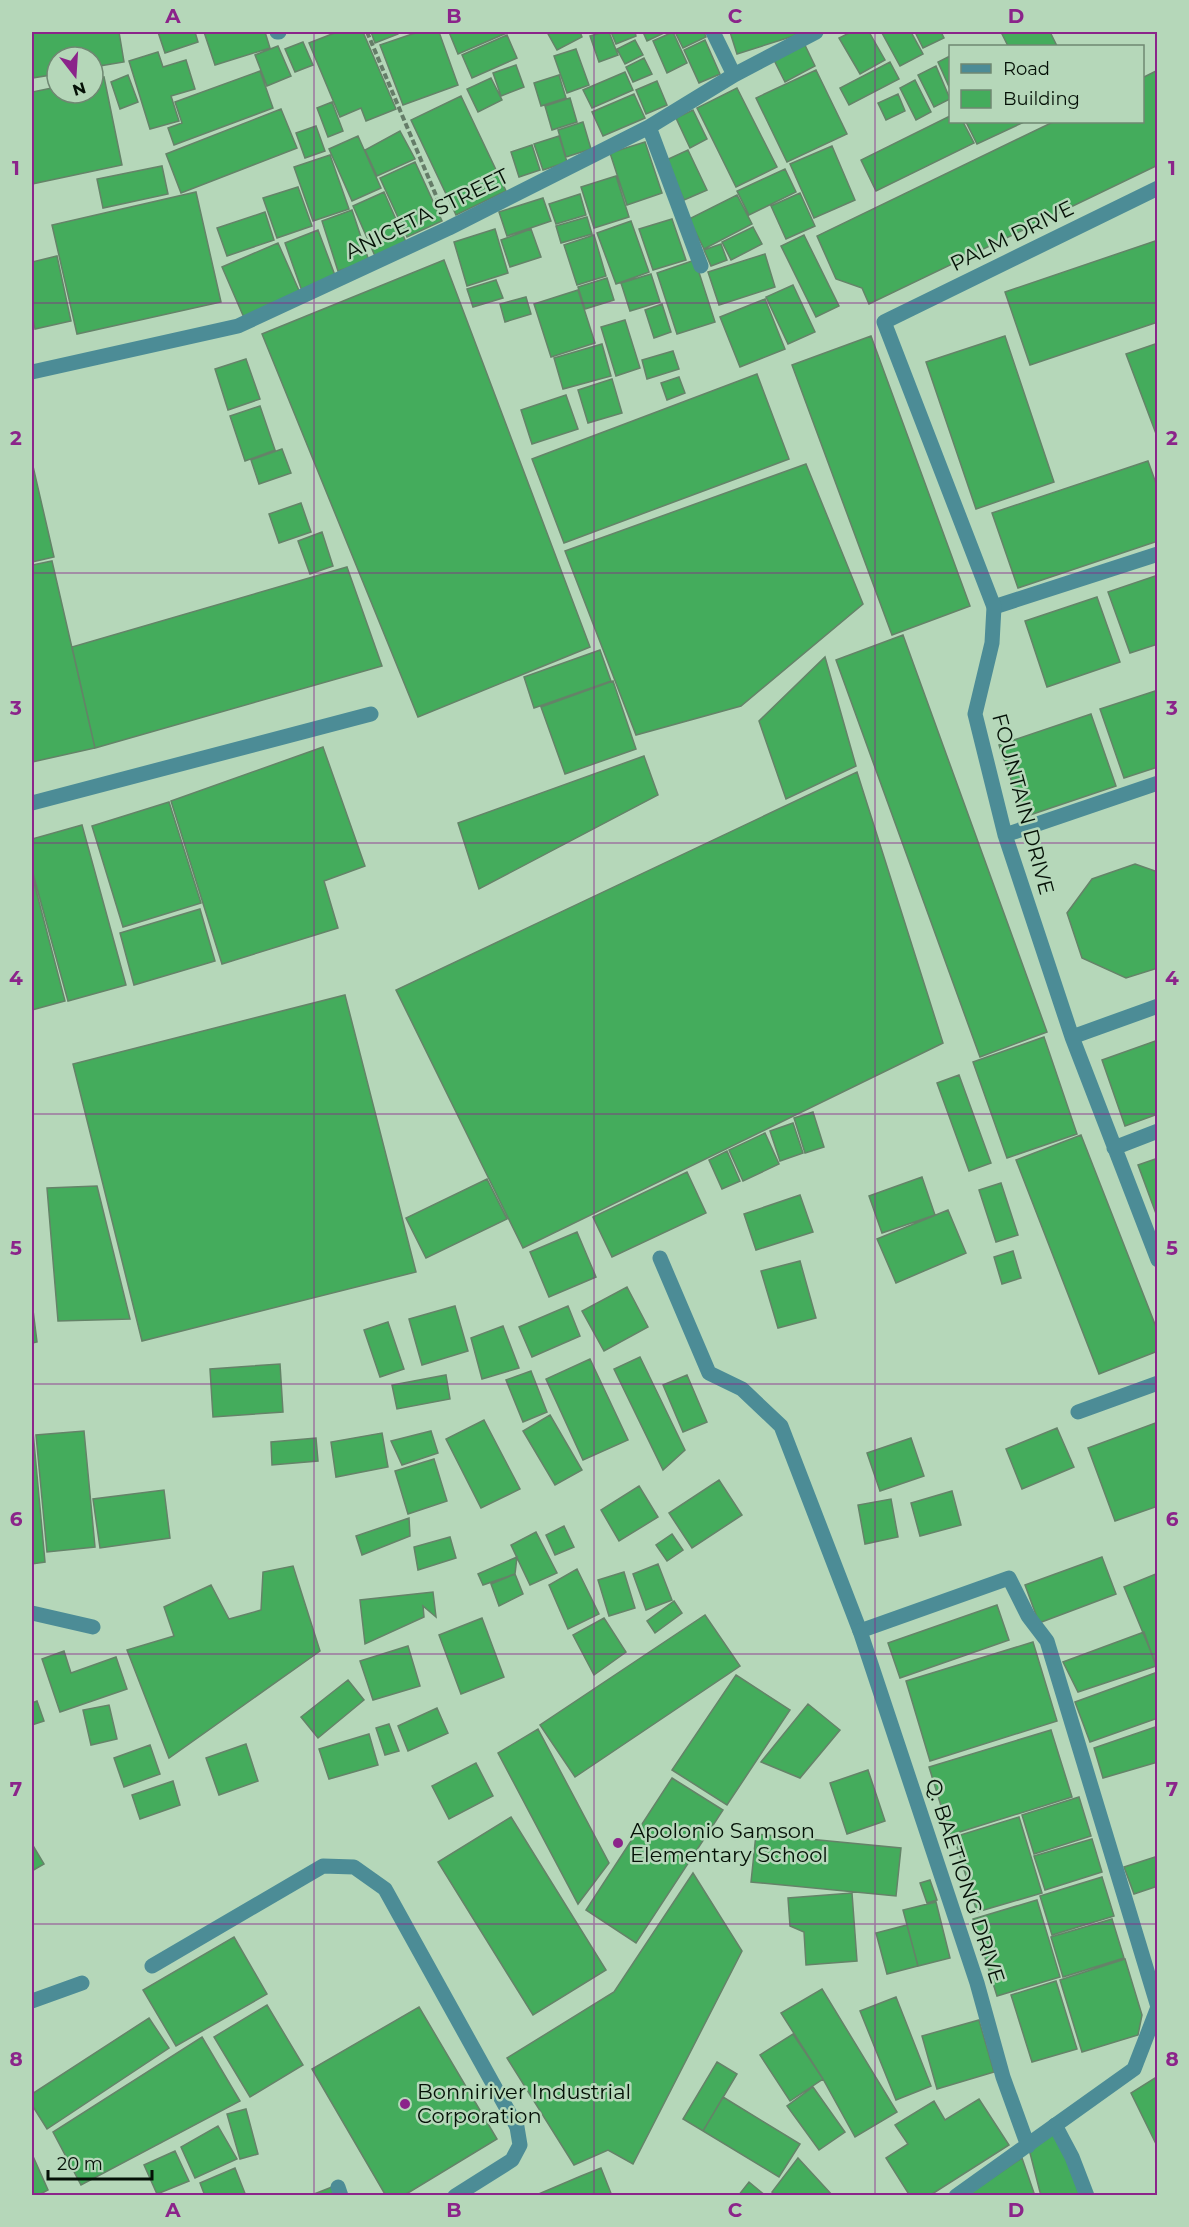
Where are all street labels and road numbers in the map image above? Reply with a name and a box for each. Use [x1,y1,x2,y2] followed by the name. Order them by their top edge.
[341,163,513,264] street label: ANICETA STREET
[946,195,1078,276] street label: PALM DRIVE
[987,710,1060,897] street label: FOUNTAIN DRIVE
[921,1775,1010,1986] street label: Q. BAETIONG DRIVE

